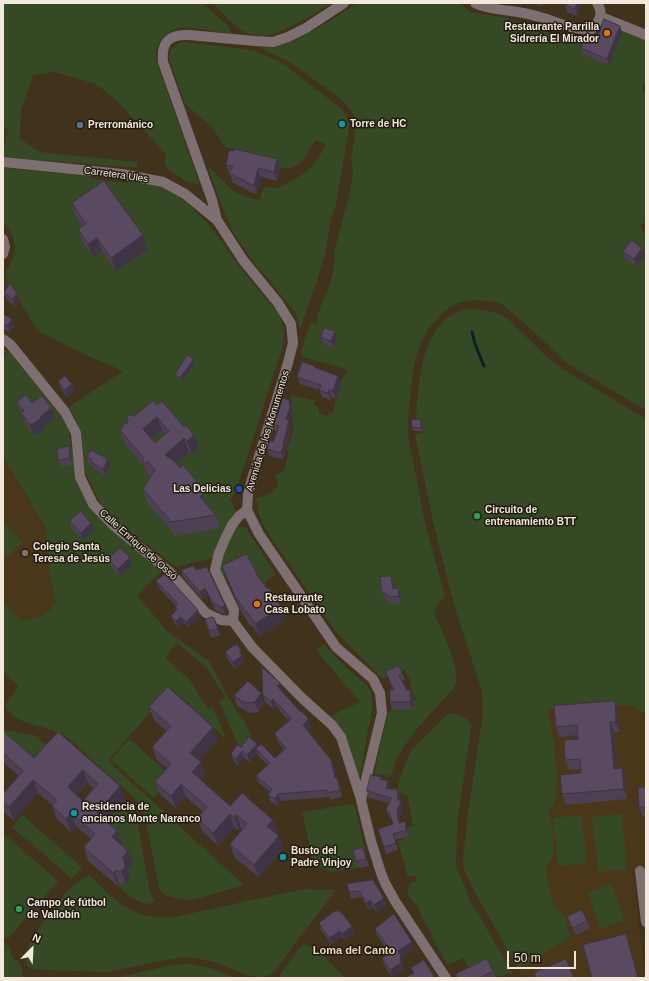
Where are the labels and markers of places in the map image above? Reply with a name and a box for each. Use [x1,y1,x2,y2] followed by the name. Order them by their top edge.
[505,21,599,44] place label: Restaurante Parrilla Sidrería El Mirador
[602,28,612,38] marker: Restaurante Parrilla Sidrería El Mirador
[350,118,406,130] place label: Torre de HC
[88,119,153,131] place label: Prerrománico
[337,119,347,129] marker: Torre de HC
[75,120,85,130] marker: Prerrománico
[173,483,231,495] place label: Las Delicias
[234,484,244,494] marker: Las Delicias
[485,504,576,528] place label: Circuito de entrenamiento BTT
[472,511,482,521] marker: Circuito de entrenamiento BTT
[33,541,110,564] place label: Colegio Santa Teresa de Jesús
[20,548,30,558] marker: Colegio Santa Teresa de Jesús
[265,592,325,616] place label: Restaurante Casa Lobato
[252,599,262,609] marker: Restaurante Casa Lobato
[82,801,200,824] place label: Residencia de ancianos Monte Naranco
[69,808,79,818] marker: Residencia de ancianos Monte Naranco
[291,845,351,868] place label: Busto del Padre Vinjoy
[278,852,288,862] marker: Busto del Padre Vinjoy
[27,897,106,920] place label: Campo de fútbol de Vallobín
[14,904,24,914] marker: Campo de fútbol de Vallobín

